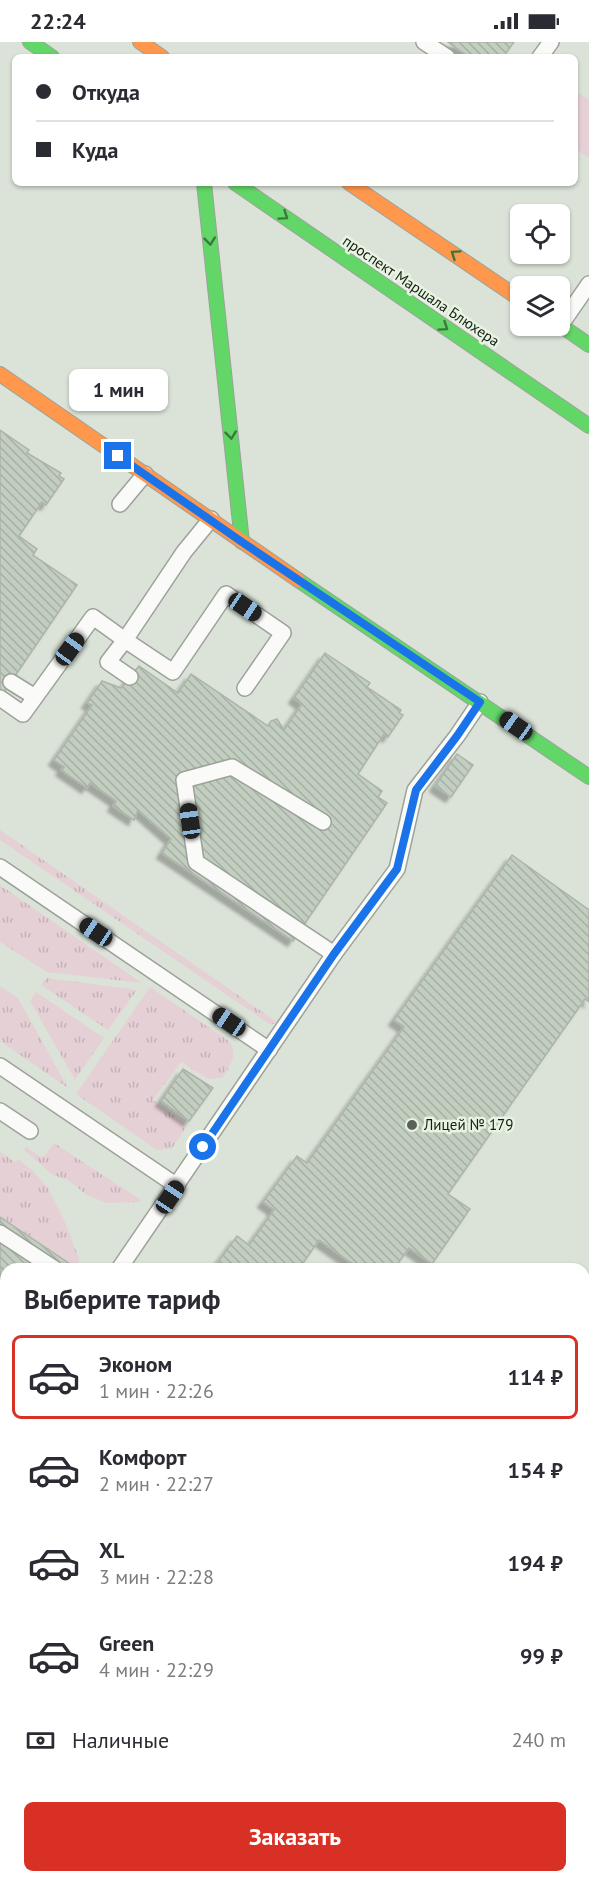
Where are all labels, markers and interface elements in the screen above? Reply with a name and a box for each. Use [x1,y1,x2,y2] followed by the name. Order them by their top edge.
[30,7,86,35] text: 22:24
[72,78,140,106] text: Откуда
[72,136,119,164] text: Куда
[510,204,570,336] map controls
[510,204,570,264] button: locate
[277,209,288,220] one-way arrow
[339,231,503,350] street label: проспект Маршала Блюхера
[203,237,216,246] one-way arrow
[450,251,461,262] one-way arrow
[510,276,570,336] button: layers
[438,319,449,330] one-way arrow
[68,369,168,411] callout: 1 мин
[93,377,144,403] text: 1 мин
[224,431,237,440] one-way arrow
[104,442,131,469] route end
[225,589,265,625] car
[52,629,88,669] car
[496,708,536,744] car
[179,802,201,840] car
[76,914,116,950] car
[209,1004,249,1040] car
[423,1115,513,1134] place label: Лицей № 179
[405,1118,419,1132] marker: Лицей № 179
[189,1133,216,1160] route start
[152,1177,188,1217] car
[24,1282,220,1316] text: Выберите тариф
[27,1350,81,1404] icon: car
[99,1350,172,1378] text: Эконом
[508,1363,563,1391] text: 114 ₽
[99,1378,214,1404] text: 1 мин · 22:26
[27,1443,81,1497] icon: car
[99,1443,187,1471] text: Комфорт
[508,1456,563,1484] text: 154 ₽
[99,1471,214,1497] text: 2 мин · 22:27
[27,1536,81,1590] icon: car
[99,1536,124,1564] text: XL
[508,1549,563,1577] text: 194 ₽
[99,1564,214,1590] text: 3 мин · 22:28
[27,1629,81,1683] icon: car
[99,1629,154,1657] text: Green
[520,1642,563,1670] text: 99 ₽
[99,1657,214,1683] text: 4 мин · 22:29
[24,1724,57,1757] icon: cash
[72,1726,169,1754] text: Наличные
[512,1727,566,1753] text: 240 m
[24,1802,566,1871] button: Заказать

